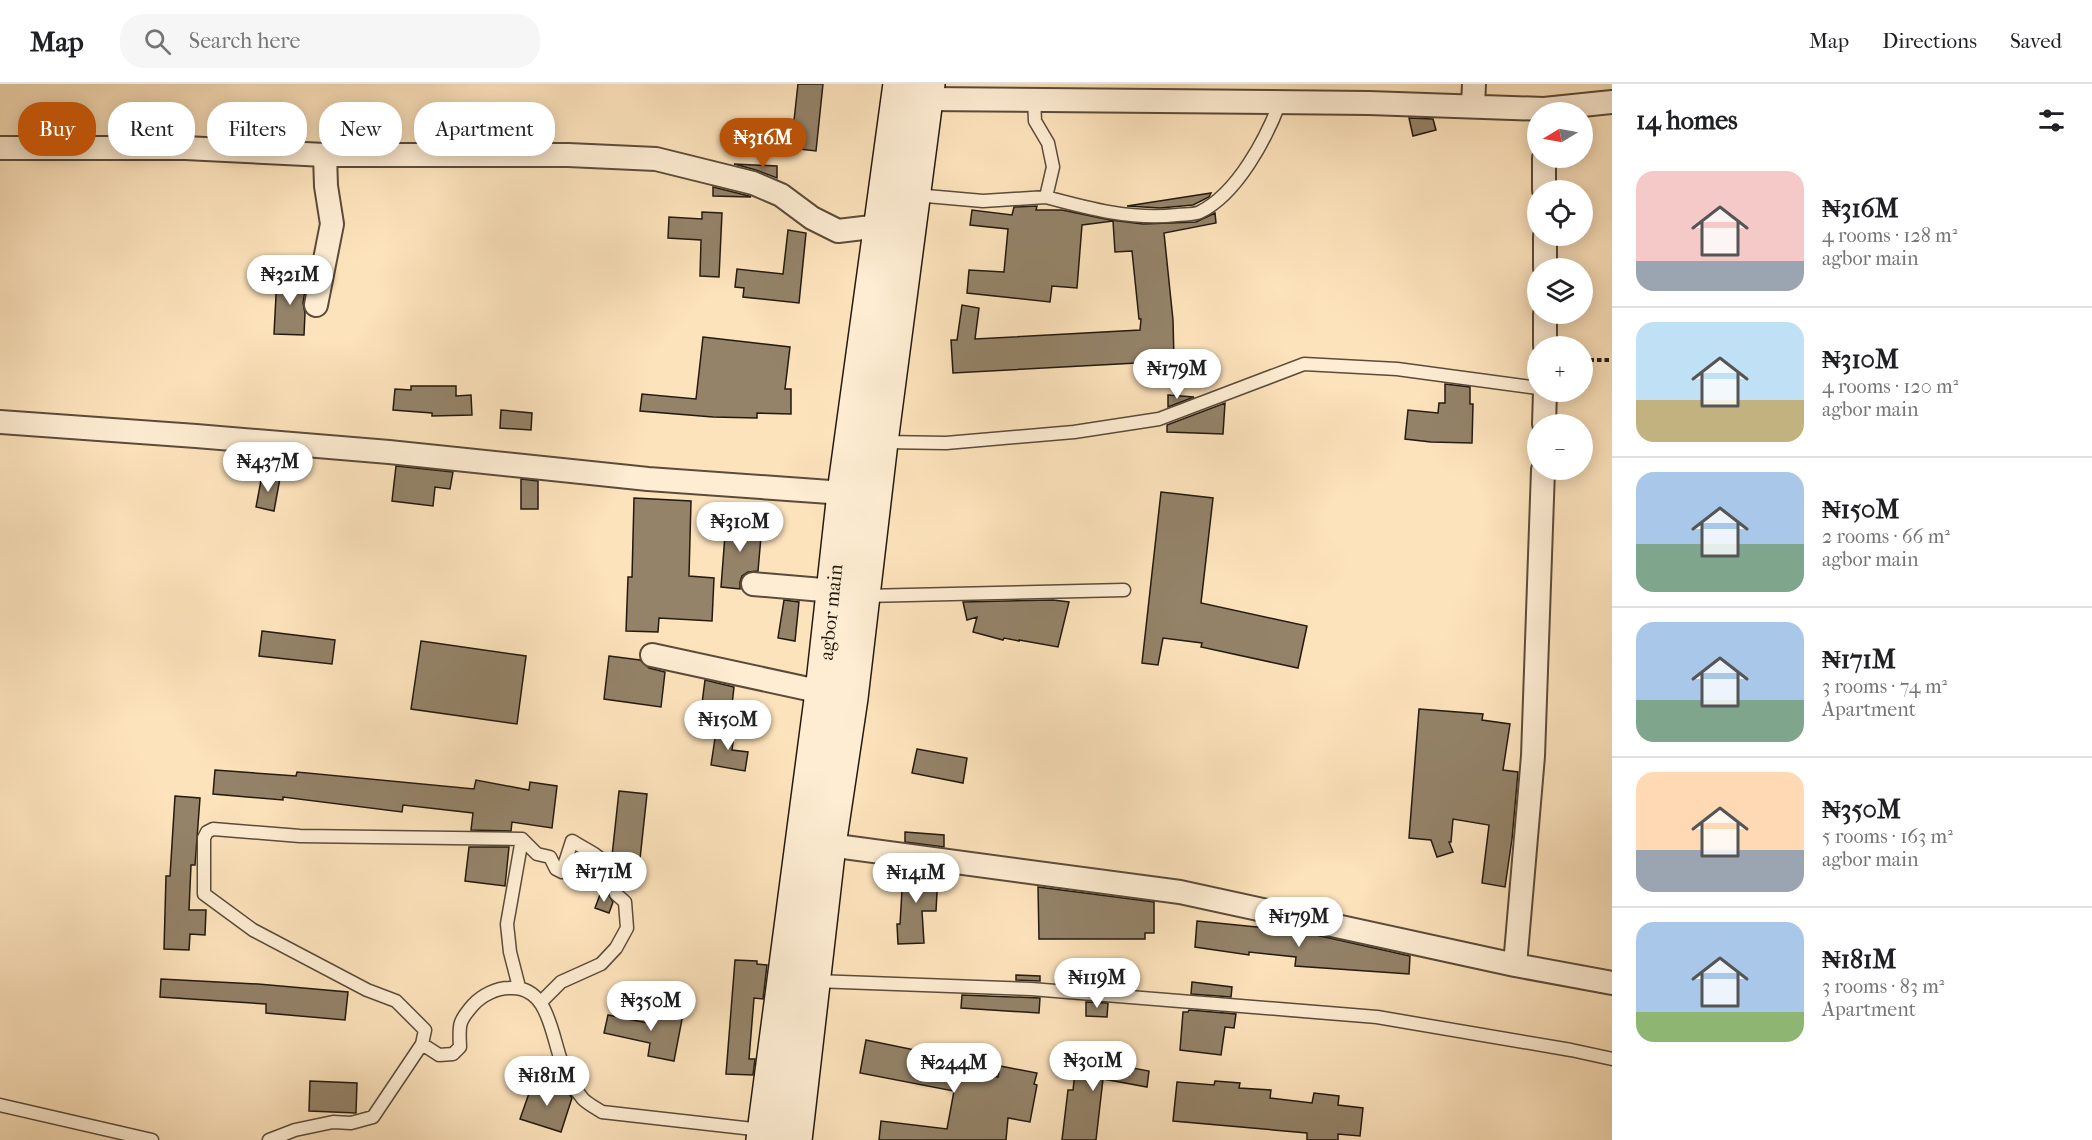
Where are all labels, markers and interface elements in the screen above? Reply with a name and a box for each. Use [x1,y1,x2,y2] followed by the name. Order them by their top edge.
[120,14,540,68] search box
[30,25,84,58] text: Map
[141,25,174,58] icon: search
[189,28,300,54] text: Search here
[1809,29,1849,53] text: Map
[1882,29,1977,53] text: Directions
[2010,29,2062,53] text: Saved
[18,102,96,156] chip: Buy
[108,102,195,156] chip: Rent
[207,102,307,156] chip: Filters
[319,102,402,156] chip: New
[414,102,555,156] chip: Apartment
[1527,102,1593,168] north arrow
[1527,102,1593,480] map controls
[2035,104,2068,137] icon: filters
[1636,105,1738,136] text: 14 homes
[721,118,805,169] pin: ₦316M
[734,126,792,149] text: ₦316M
[1527,180,1593,246] button: locate
[1822,193,1898,224] text: ₦316M
[1684,195,1756,267] icon: home
[1822,224,1957,247] text: 4 rooms · 128 m²
[1822,247,1919,270] text: agbor main
[248,255,332,306] pin: ₦321M
[1527,258,1593,324] button: layers
[261,263,319,286] text: ₦321M
[1527,336,1593,402] button: +
[1822,344,1899,375] text: ₦310M
[1684,346,1756,418] icon: home
[1135,349,1219,400] pin: ₦179M
[1147,357,1207,380] text: ₦179M
[1822,375,1958,398] text: 4 rooms · 120 m²
[1822,398,1919,421] text: agbor main
[1527,414,1593,480] button: −
[226,442,310,493] pin: ₦437M
[237,450,299,473] text: ₦437M
[1822,494,1899,525] text: ₦150M
[1684,496,1756,568] icon: home
[698,502,782,553] pin: ₦310M
[710,510,770,533] text: ₦310M
[1822,525,1950,548] text: 2 rooms · 66 m²
[1822,548,1919,571] text: agbor main
[815,562,848,661] street label: agbor main
[1822,644,1896,675] text: ₦171M
[1684,646,1756,718] icon: home
[1822,675,1947,698] text: 3 rooms · 74 m²
[1822,698,1916,721] text: Apartment
[686,700,770,751] pin: ₦150M
[698,708,758,731] text: ₦150M
[1822,794,1901,825] text: ₦350M
[1684,796,1756,868] icon: home
[1822,825,1953,848] text: 5 rooms · 163 m²
[1822,848,1919,871] text: agbor main
[562,852,646,903] pin: ₦171M
[874,853,958,904] pin: ₦141M
[576,860,632,883] text: ₦171M
[887,861,945,884] text: ₦141M
[1257,897,1341,948] pin: ₦179M
[1269,905,1329,928] text: ₦179M
[1822,944,1896,975] text: ₦181M
[1684,946,1756,1018] icon: home
[1055,958,1139,1009] pin: ₦119M
[1068,966,1126,989] text: ₦119M
[1822,975,1945,998] text: 3 rooms · 83 m²
[609,981,693,1032] pin: ₦350M
[621,989,681,1012] text: ₦350M
[1822,998,1916,1021] text: Apartment
[1051,1041,1135,1092] pin: ₦301M
[912,1043,996,1094] pin: ₦244M
[1063,1049,1123,1072] text: ₦301M
[921,1051,987,1074] text: ₦244M
[505,1056,589,1107] pin: ₦181M
[518,1064,576,1087] text: ₦181M

